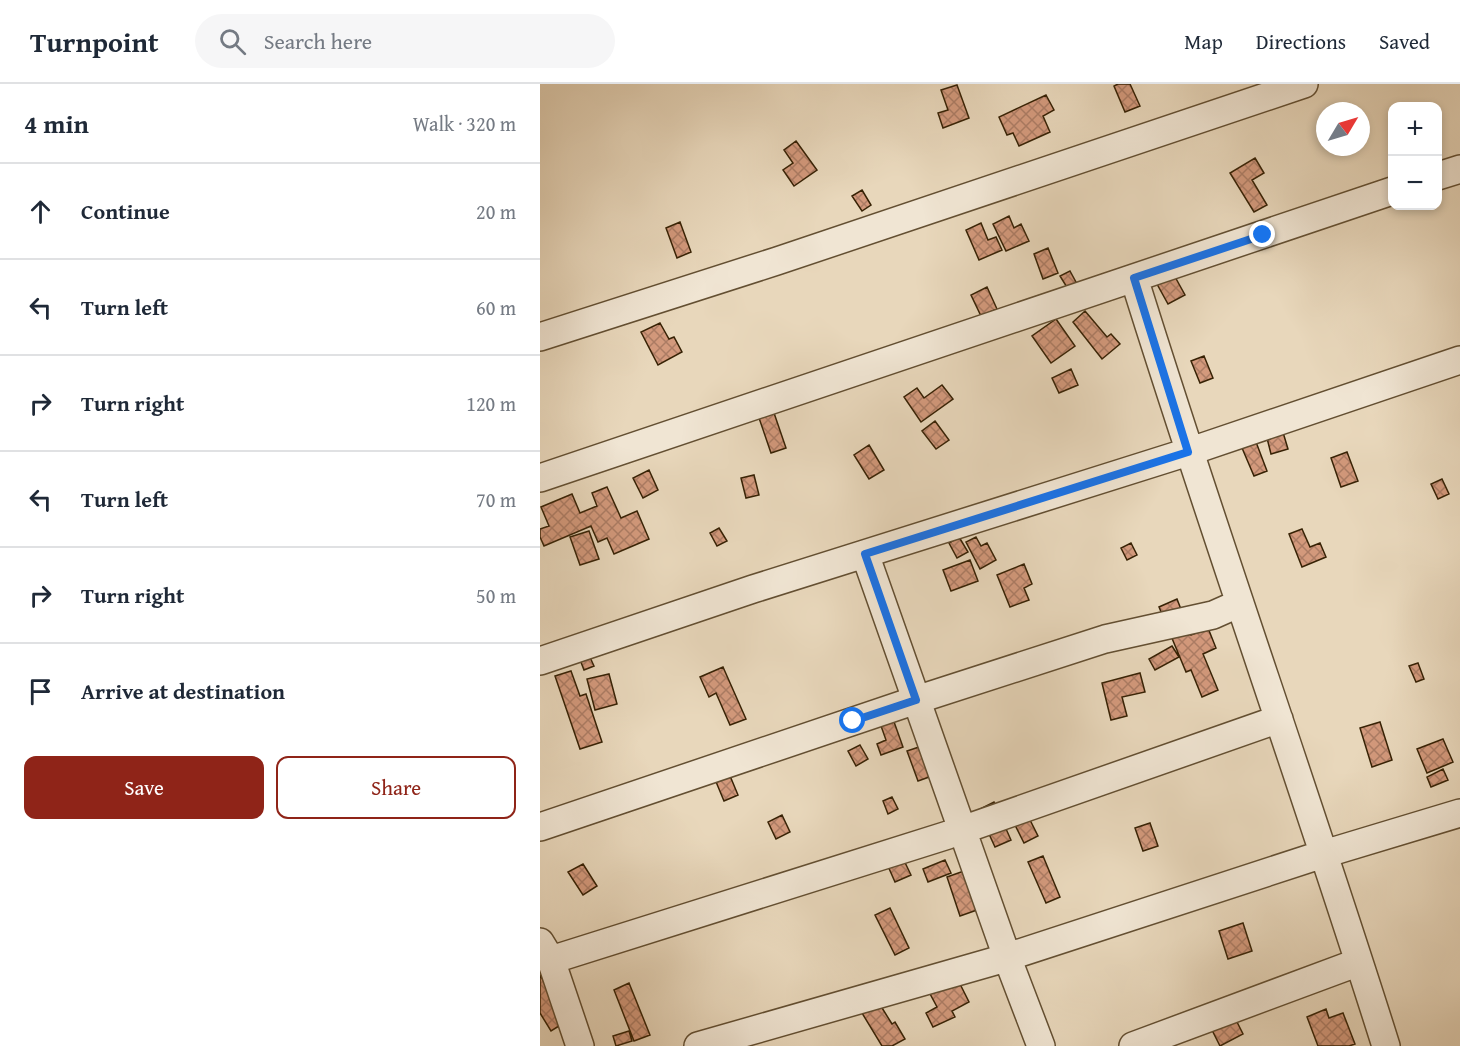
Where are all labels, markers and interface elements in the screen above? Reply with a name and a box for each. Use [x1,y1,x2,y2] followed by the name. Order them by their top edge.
[195,14,615,68] search box
[30,21,159,62] text: Turnpoint
[216,25,249,58] icon: search
[264,25,372,57] text: Search here
[1184,26,1223,57] text: Map
[1256,26,1346,57] text: Directions
[1379,26,1430,57] text: Saved
[1316,102,1370,156] north arrow
[1388,102,1442,210] map controls
[1388,102,1442,156] button: +
[24,104,89,143] text: 4 min
[413,109,516,138] text: Walk · 320 m
[1388,156,1442,210] button: −
[24,195,57,228] icon: ahead
[81,195,170,227] text: Continue
[476,197,516,226] text: 20 m
[1249,221,1275,247] route end
[24,291,57,324] icon: left
[81,291,168,323] text: Turn left
[476,293,516,322] text: 60 m
[24,387,57,420] icon: right
[81,387,184,419] text: Turn right
[466,389,516,418] text: 120 m
[24,483,57,516] icon: left
[81,483,168,515] text: Turn left
[476,485,516,514] text: 70 m
[24,579,57,612] icon: right
[81,579,184,611] text: Turn right
[476,581,516,610] text: 50 m
[24,675,57,708] icon: arrive
[81,675,285,707] text: Arrive at destination
[839,707,865,733] route start
[24,756,264,819] button: Save
[276,756,516,819] button: Share

